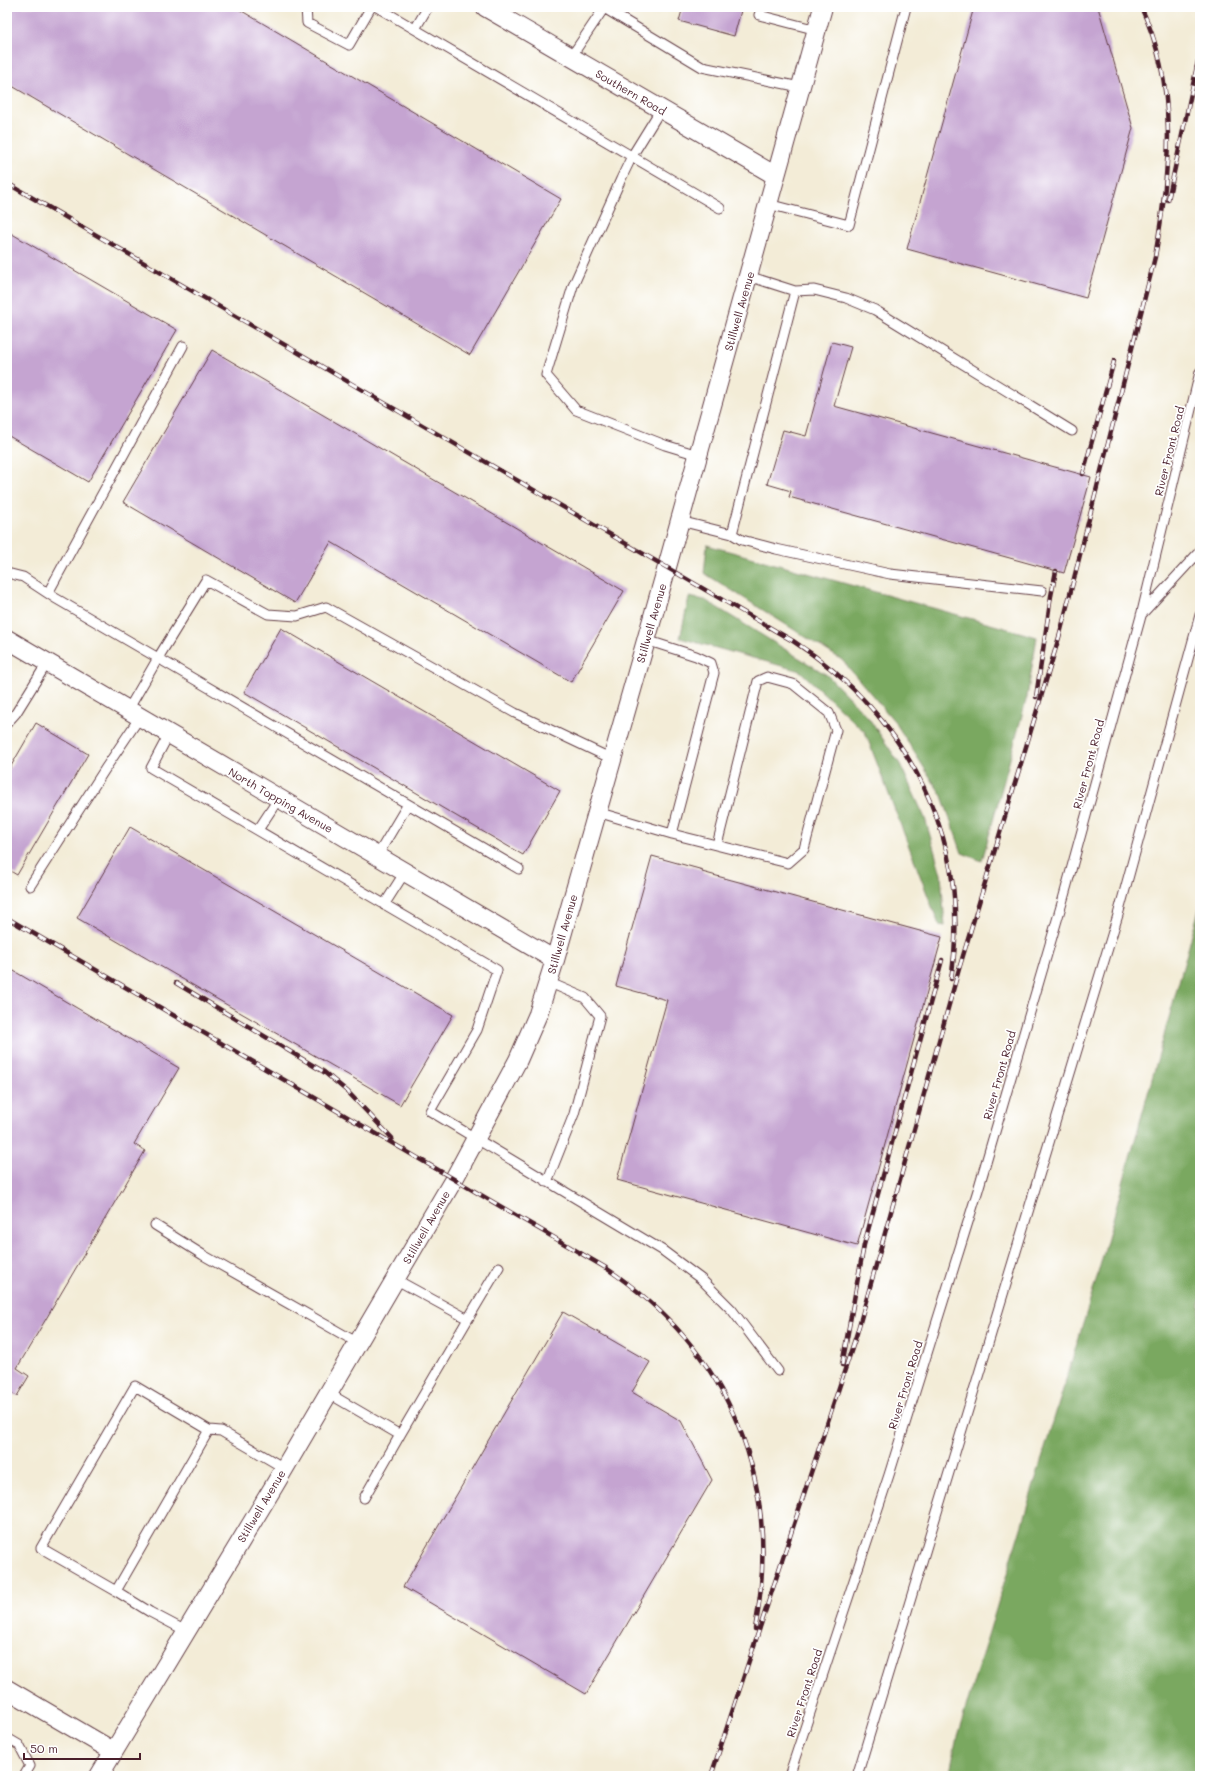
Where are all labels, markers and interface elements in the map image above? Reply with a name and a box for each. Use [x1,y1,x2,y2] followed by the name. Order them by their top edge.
[593,66,669,118] street label: Southern Road
[720,269,758,353] street label: Stillwell Avenue
[1151,404,1187,498] street label: River Front Road
[632,581,670,665] street label: Stillwell Avenue
[1069,718,1107,810] street label: River Front Road
[226,764,336,836] street label: North Topping Avenue
[543,892,581,976] street label: Stillwell Avenue
[979,1029,1019,1121] street label: River Front Road
[399,1187,453,1266] street label: Stillwell Avenue
[884,1339,926,1431] street label: River Front Road
[233,1467,289,1545] street label: Stillwell Avenue
[783,1647,825,1739] street label: River Front Road
[24,1735,140,1761] scale bar
[30,1740,58,1756] text: 50 m

